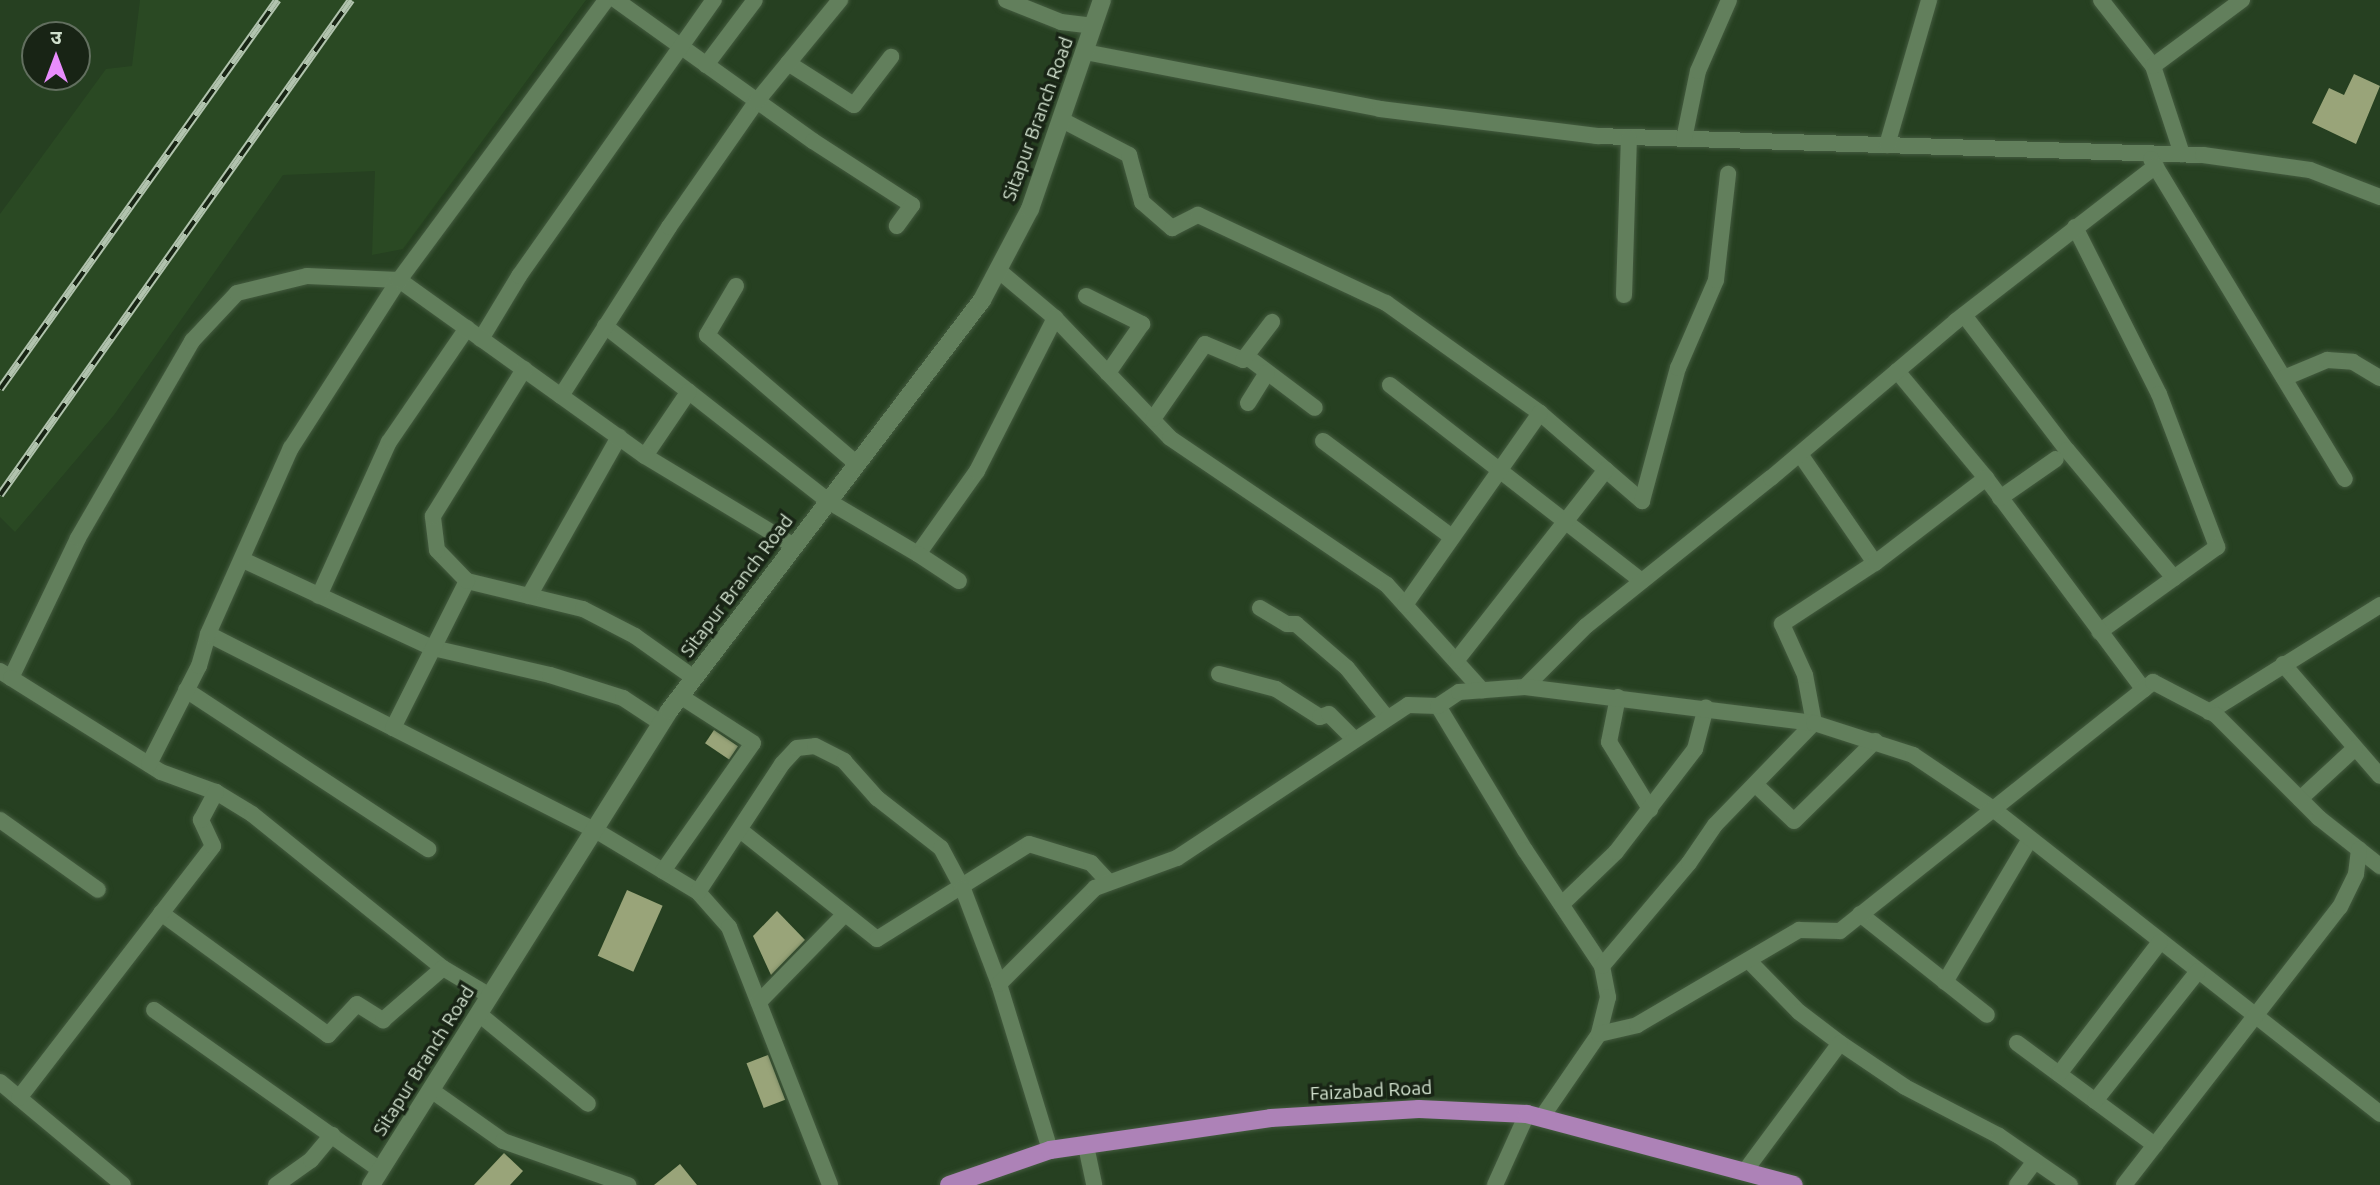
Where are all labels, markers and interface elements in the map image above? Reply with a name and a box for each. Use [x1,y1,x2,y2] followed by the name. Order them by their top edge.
[21,21,91,91] north arrow
[50,26,62,48] text: उ
[998,34,1078,204] street label: Sitapur Branch Road
[676,510,798,662] street label: Sitapur Branch Road
[369,982,479,1140] street label: Sitapur Branch Road
[1309,1076,1433,1106] street label: Faizabad Road

